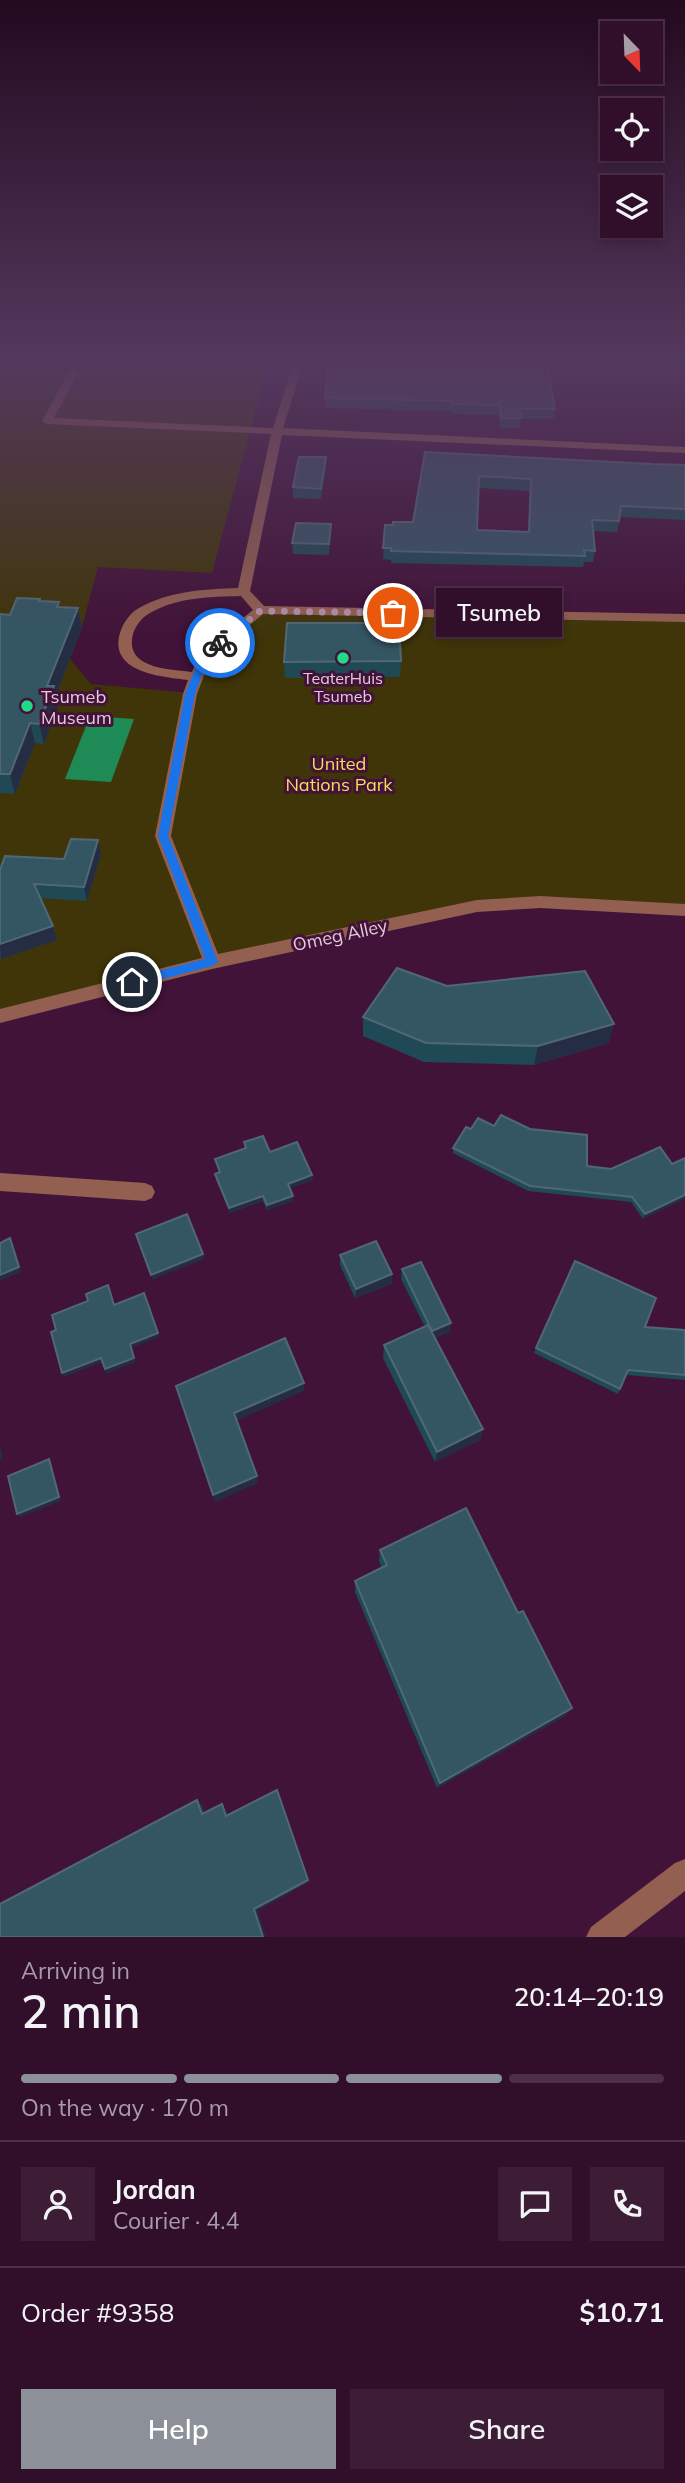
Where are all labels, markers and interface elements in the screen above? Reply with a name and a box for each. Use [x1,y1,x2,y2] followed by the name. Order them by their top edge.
[600,21,663,84] north arrow
[600,21,663,238] map controls
[600,98,663,161] button: locate
[600,175,663,238] button: layers
[363,583,423,643] pin
[435,588,561,638] callout: Tsumeb
[374,594,412,632] icon: bag
[457,598,541,627] text: Tsumeb
[185,608,255,678] courier
[201,624,239,662] icon: bike
[335,650,351,666] marker: TeaterHuis Tsumeb
[303,668,383,706] place label: TeaterHuis Tsumeb
[41,685,112,729] place label: Tsumeb Museum
[19,698,35,714] marker: Tsumeb Museum
[285,752,393,796] park label: United Nations Park
[291,914,390,956] street label: Omeg Alley
[102,952,162,1012] pin
[113,963,151,1001] icon: home
[21,1956,130,1985] text: Arriving in
[514,1980,664,2013] text: 20:14–20:19
[21,1982,140,2040] text: 2 min
[21,2093,229,2122] text: On the way · 170 m
[21,2167,95,2241] button: person
[498,2167,572,2241] button: chat
[590,2167,664,2241] button: phone
[113,2173,196,2206] text: Jordan
[113,2206,239,2235] text: Courier · 4.4
[21,2296,174,2329] text: Order #9358
[580,2296,664,2329] text: $10.71
[21,2389,336,2469] button: Help
[350,2389,664,2469] button: Share

